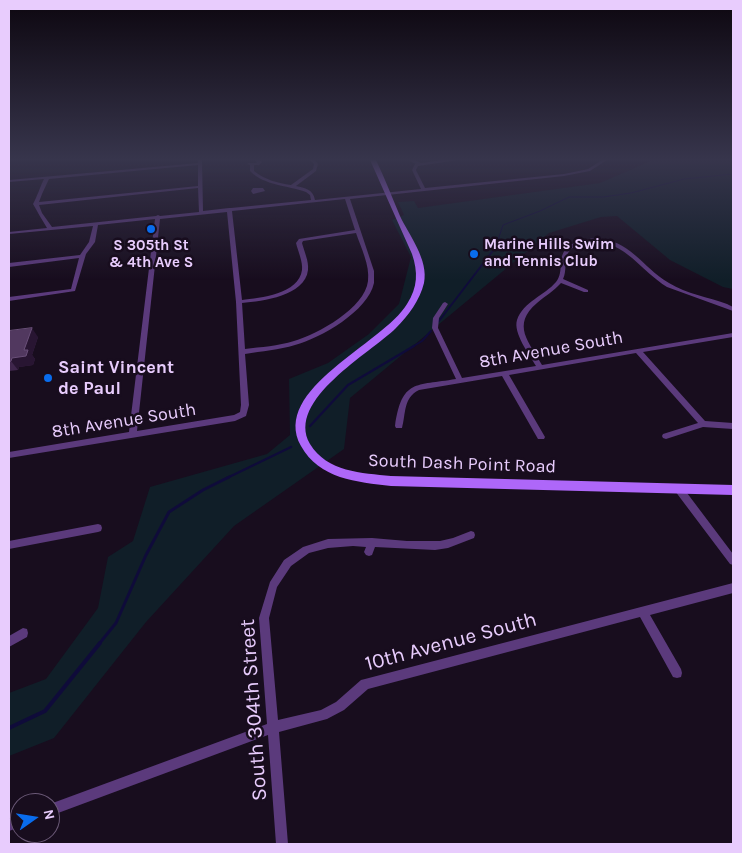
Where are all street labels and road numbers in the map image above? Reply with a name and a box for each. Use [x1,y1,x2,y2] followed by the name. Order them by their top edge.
[477,327,625,373] street label: 8th Avenue South
[50,399,198,443] street label: 8th Avenue South
[367,450,557,478] street label: South Dash Point Road
[362,607,540,677] street label: 10th Avenue South
[235,618,273,802] street label: South 304th Street

